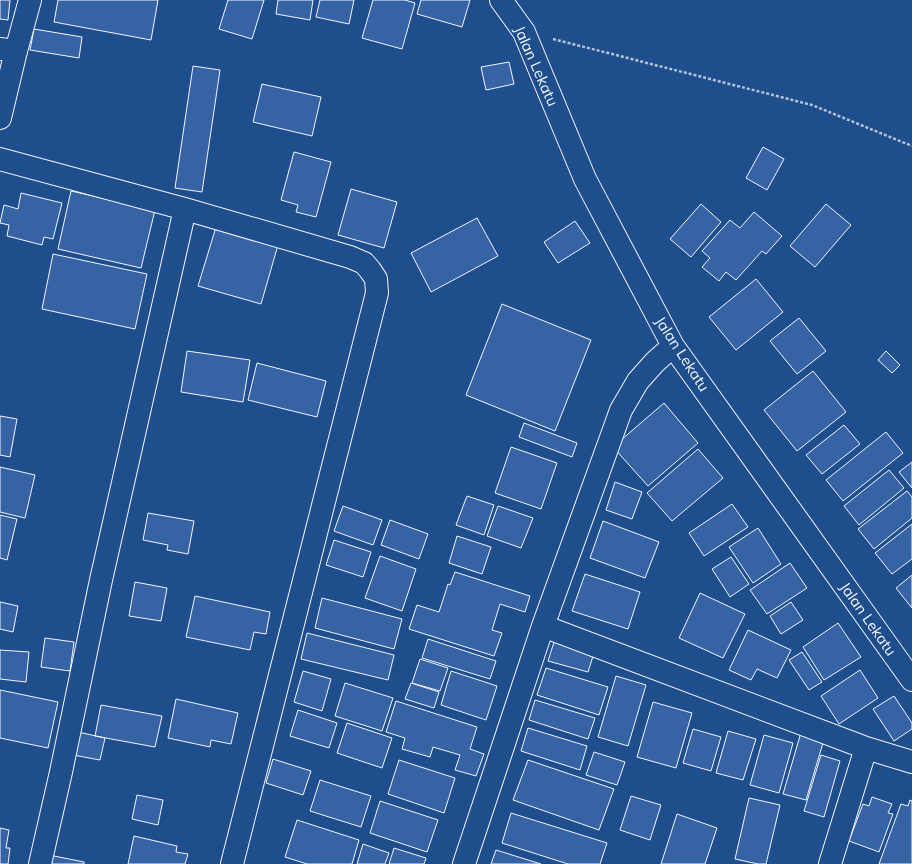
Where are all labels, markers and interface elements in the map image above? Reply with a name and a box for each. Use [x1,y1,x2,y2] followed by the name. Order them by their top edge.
[510,23,563,109] street label: Jalan Lekatu
[651,312,714,395] street label: Jalan Lekatu
[836,578,901,659] street label: Jalan Lekatu

